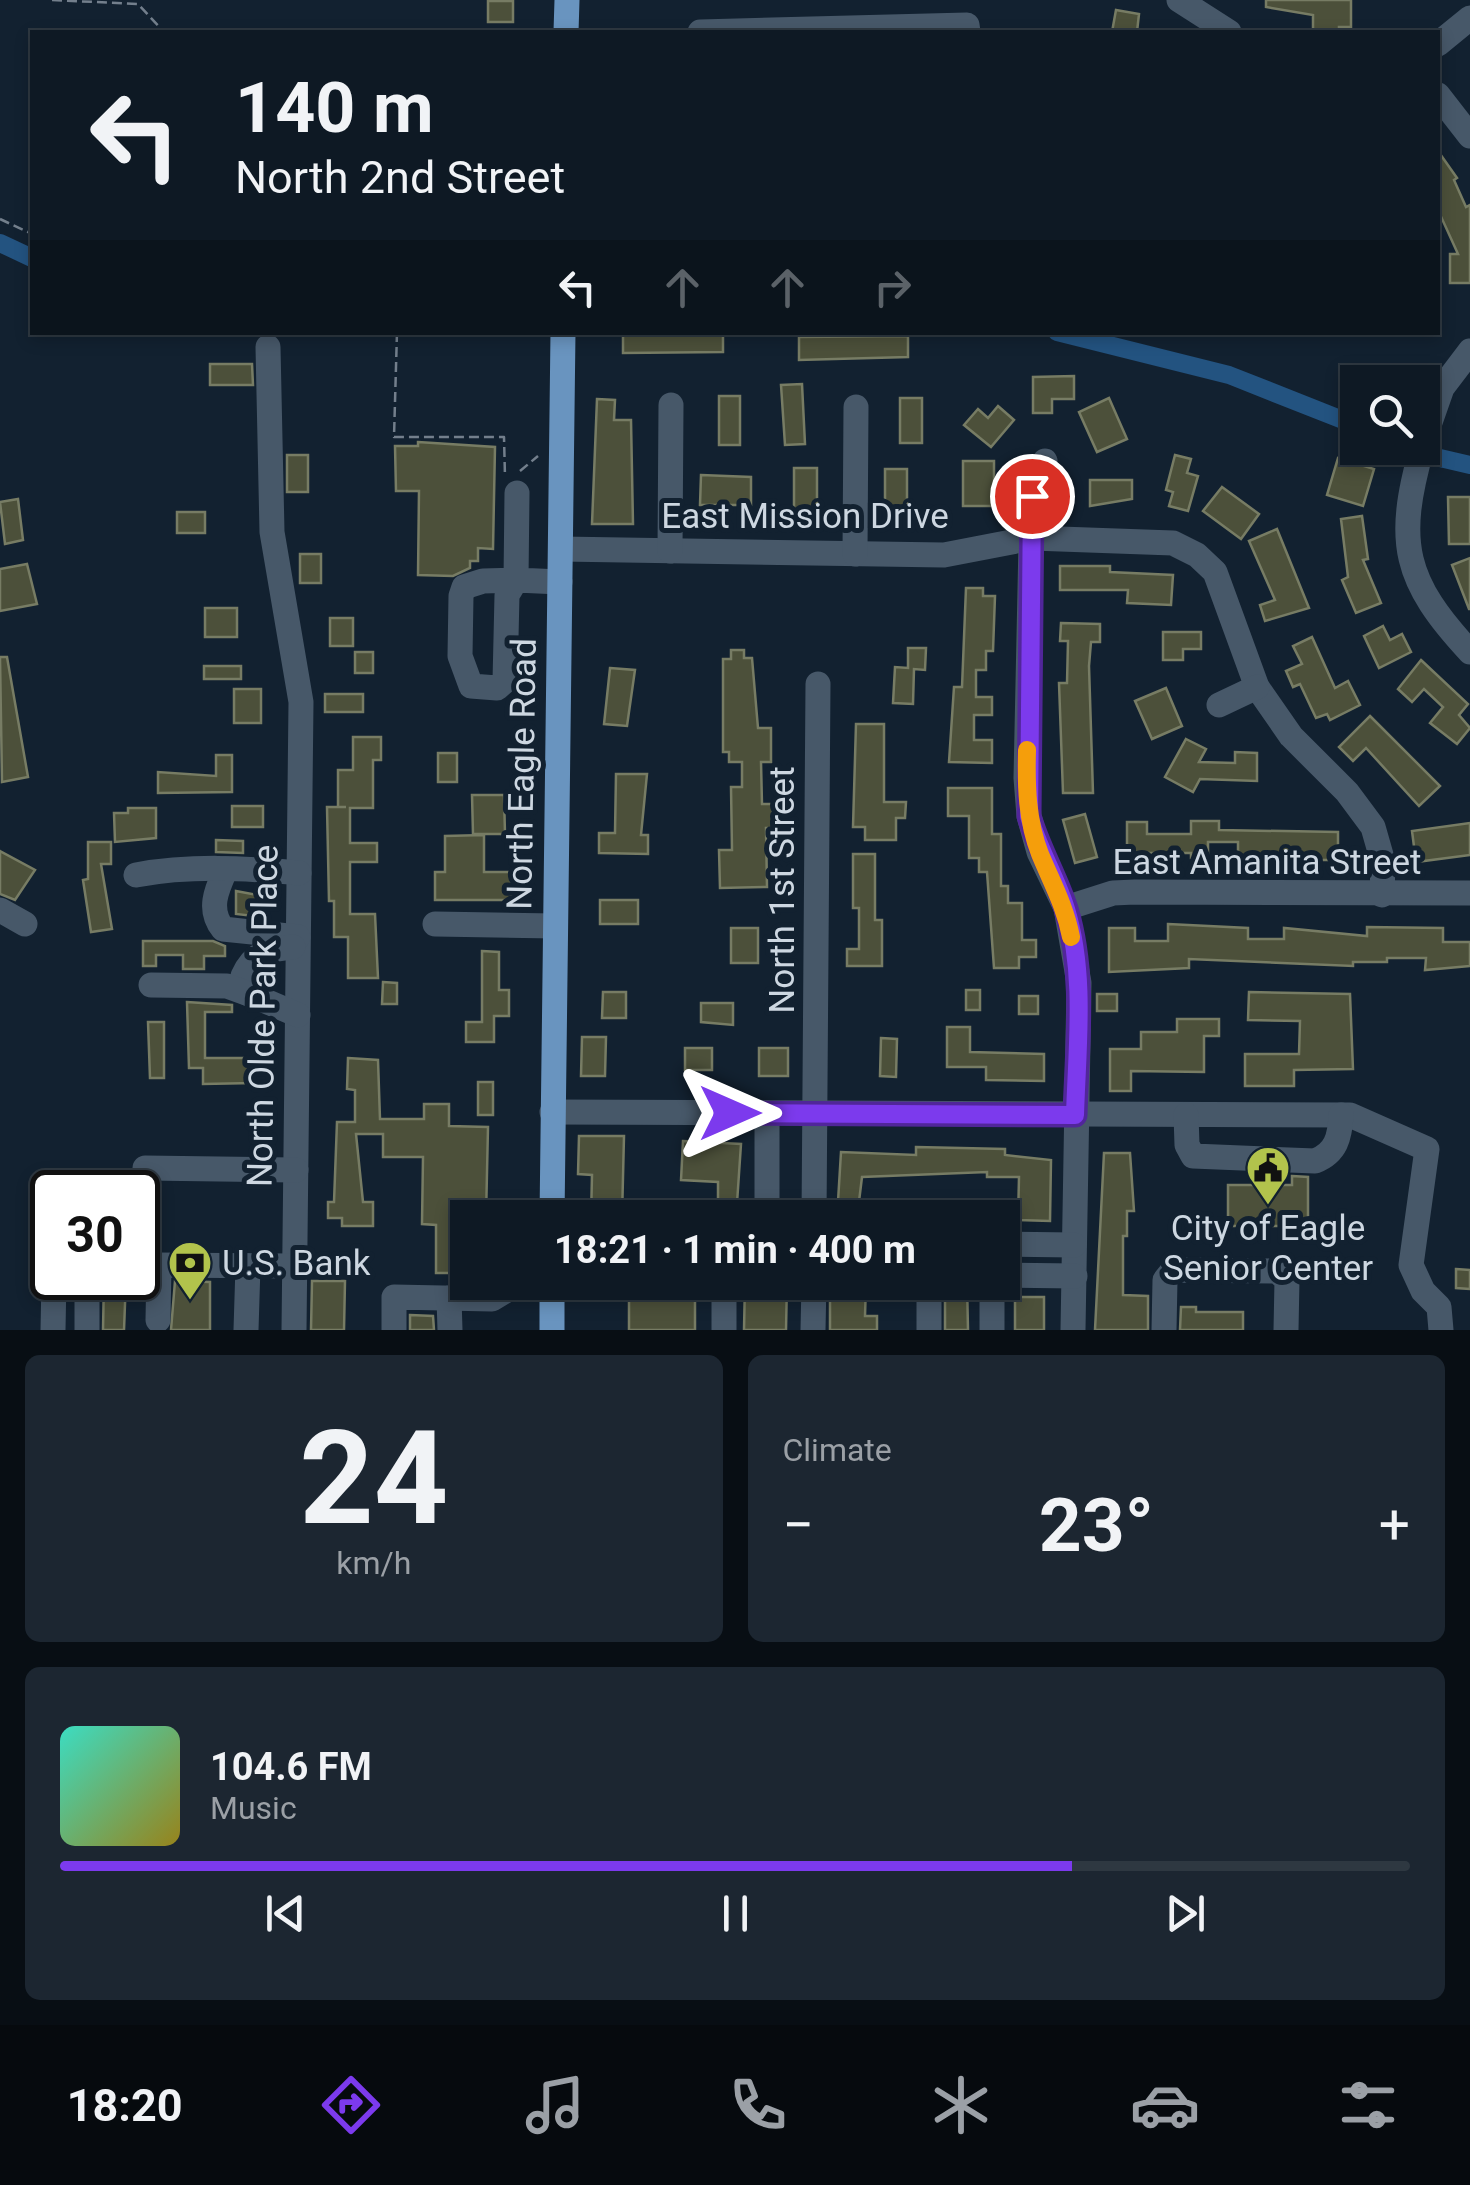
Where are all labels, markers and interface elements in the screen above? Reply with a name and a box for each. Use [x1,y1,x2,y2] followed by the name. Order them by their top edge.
[235,67,434,149] text: 140 m
[70,70,200,200] icon: left
[235,151,565,204] text: North 2nd Street
[550,260,605,315] icon: left
[655,260,710,315] icon: ahead
[760,260,815,315] icon: ahead
[865,260,920,315] icon: right
[1340,365,1440,465] map controls
[1340,365,1440,465] button: search
[990,454,1075,539] pin
[1005,469,1060,524] icon: arrive
[661,496,949,537] street label: East Mission Drive
[499,638,545,910] street label: North Eagle Road
[762,766,803,1014] street label: North 1st Street
[1112,842,1422,883] street label: East Amanita Street
[240,844,286,1188] street label: North Olde Park Place
[678,1061,782,1165] position arrow
[1245,1145,1291,1206] public building icon: City of Eagle Senior Center
[30,1170,160,1300] speed limit sign: 30
[1163,1208,1373,1289] place label: City of Eagle Senior Center
[554,1228,916,1272] text: 18:21 · 1 min · 400 m
[167,1240,213,1301] bank icon: U.S. Bank
[222,1243,371,1284] place label: U.S. Bank
[299,1402,448,1555] text: 24
[783,1431,892,1469] text: Climate
[1039,1481,1154,1569] text: 23°
[783,1493,814,1557] text: −
[1379,1493,1410,1557] text: +
[336,1544,411,1582] text: km/h
[210,1745,372,1789] text: 104.6 FM
[210,1789,297,1827] text: Music
[258,1886,313,1941] icon: previous
[708,1886,763,1941] icon: pause
[1158,1886,1213,1941] icon: next
[316,2070,386,2140] icon: directions
[520,2070,590,2140] icon: music
[723,2070,793,2140] icon: phone
[926,2070,996,2140] icon: climate
[1130,2070,1200,2140] icon: car
[1333,2070,1403,2140] icon: filters
[67,2079,183,2132] text: 18:20

